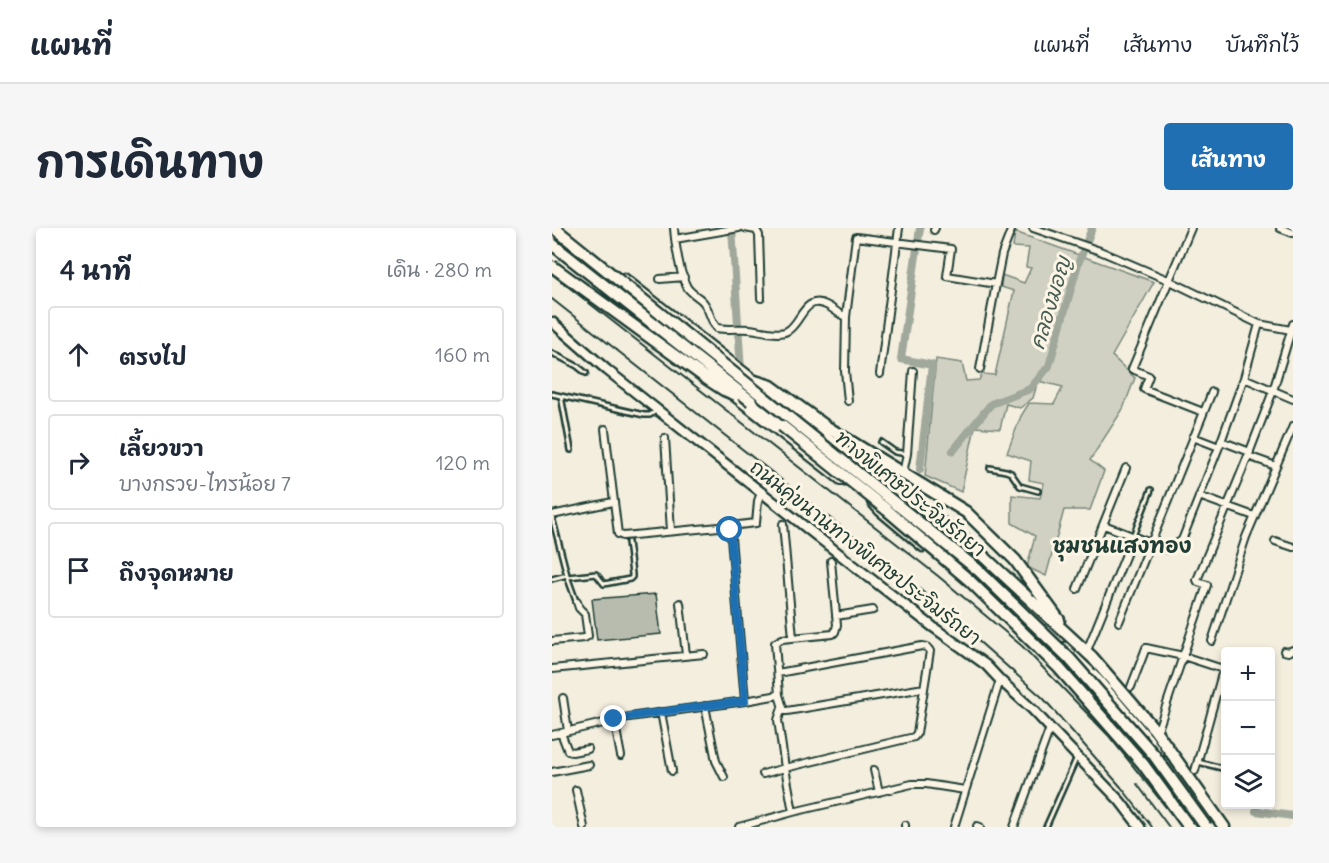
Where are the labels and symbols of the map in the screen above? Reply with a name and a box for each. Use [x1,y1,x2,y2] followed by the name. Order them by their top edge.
[1023,251,1077,353] water label: คลองมอญ
[830,424,992,562] street label: ทางพิเศษประจิมรัถยา
[743,454,987,653] street label: ถนนคู่ขนานทางพิเศษประจิมรัถยา
[716,516,742,542] route start
[1052,532,1192,562] district label: ชุมชนแสงทอง
[600,705,626,731] route end

